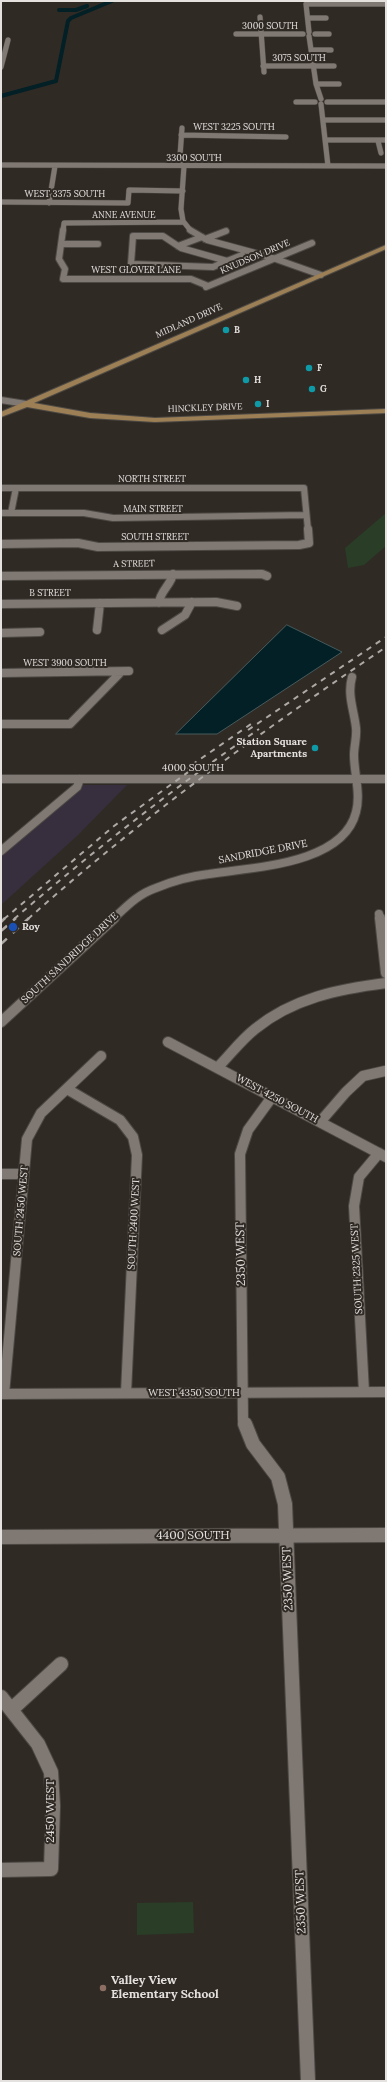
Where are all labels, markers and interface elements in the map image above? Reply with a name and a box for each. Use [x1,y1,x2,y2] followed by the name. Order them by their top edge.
[242,21,298,31] street label: 3000 SOUTH
[272,53,326,63] street label: 3075 SOUTH
[193,122,275,132] street label: WEST 3225 SOUTH
[166,153,222,163] street label: 3300 SOUTH
[25,189,105,199] street label: WEST 3375 SOUTH
[92,210,156,220] street label: ANNE AVENUE
[219,237,291,277] street label: KNUDSON DRIVE
[91,265,181,275] street label: WEST GLOVER LANE
[154,302,224,340] street label: MIDLAND DRIVE
[221,325,231,335] marker: B
[234,325,240,335] place label: B
[304,363,314,373] marker: F
[317,363,322,373] place label: F
[241,375,251,385] marker: H
[254,375,261,385] place label: H
[307,384,317,394] marker: G
[320,384,327,394] place label: G
[253,399,263,409] marker: I
[266,399,269,409] place label: I
[167,401,243,415] street label: HINCKLEY DRIVE
[118,474,186,484] street label: NORTH STREET
[123,504,183,514] street label: MAIN STREET
[121,532,189,542] street label: SOUTH STREET
[113,558,155,570] street label: A STREET
[29,588,71,598] street label: B STREET
[23,658,107,668] street label: WEST 3900 SOUTH
[236,736,307,760] place label: Station Square Apartments
[310,743,320,753] marker: Station Square Apartments
[162,762,224,774] street label: 4000 SOUTH
[218,838,308,866] street label: SANDRIDGE DRIVE
[19,910,121,1006] street label: SOUTH SANDRIDGE DRIVE
[7,921,19,933] marker: Roy
[22,921,40,933] place label: Roy
[234,1072,320,1126] street label: WEST 4250 SOUTH
[11,1165,31,1257] street label: SOUTH 2450 WEST
[126,1178,142,1270] street label: SOUTH 2400 WEST
[233,1222,249,1286] street label: 2350 WEST
[349,1224,365,1314] street label: SOUTH 2325 WEST
[148,1387,240,1399] street label: WEST 4350 SOUTH
[156,1529,230,1543] street label: 4400 SOUTH
[280,1547,296,1611] street label: 2350 WEST
[44,1779,58,1843] street label: 2450 WEST
[293,1870,309,1934] street label: 2350 WEST
[111,1974,219,2002] place label: Valley View Elementary School
[98,1983,108,1993] marker: Valley View Elementary School

